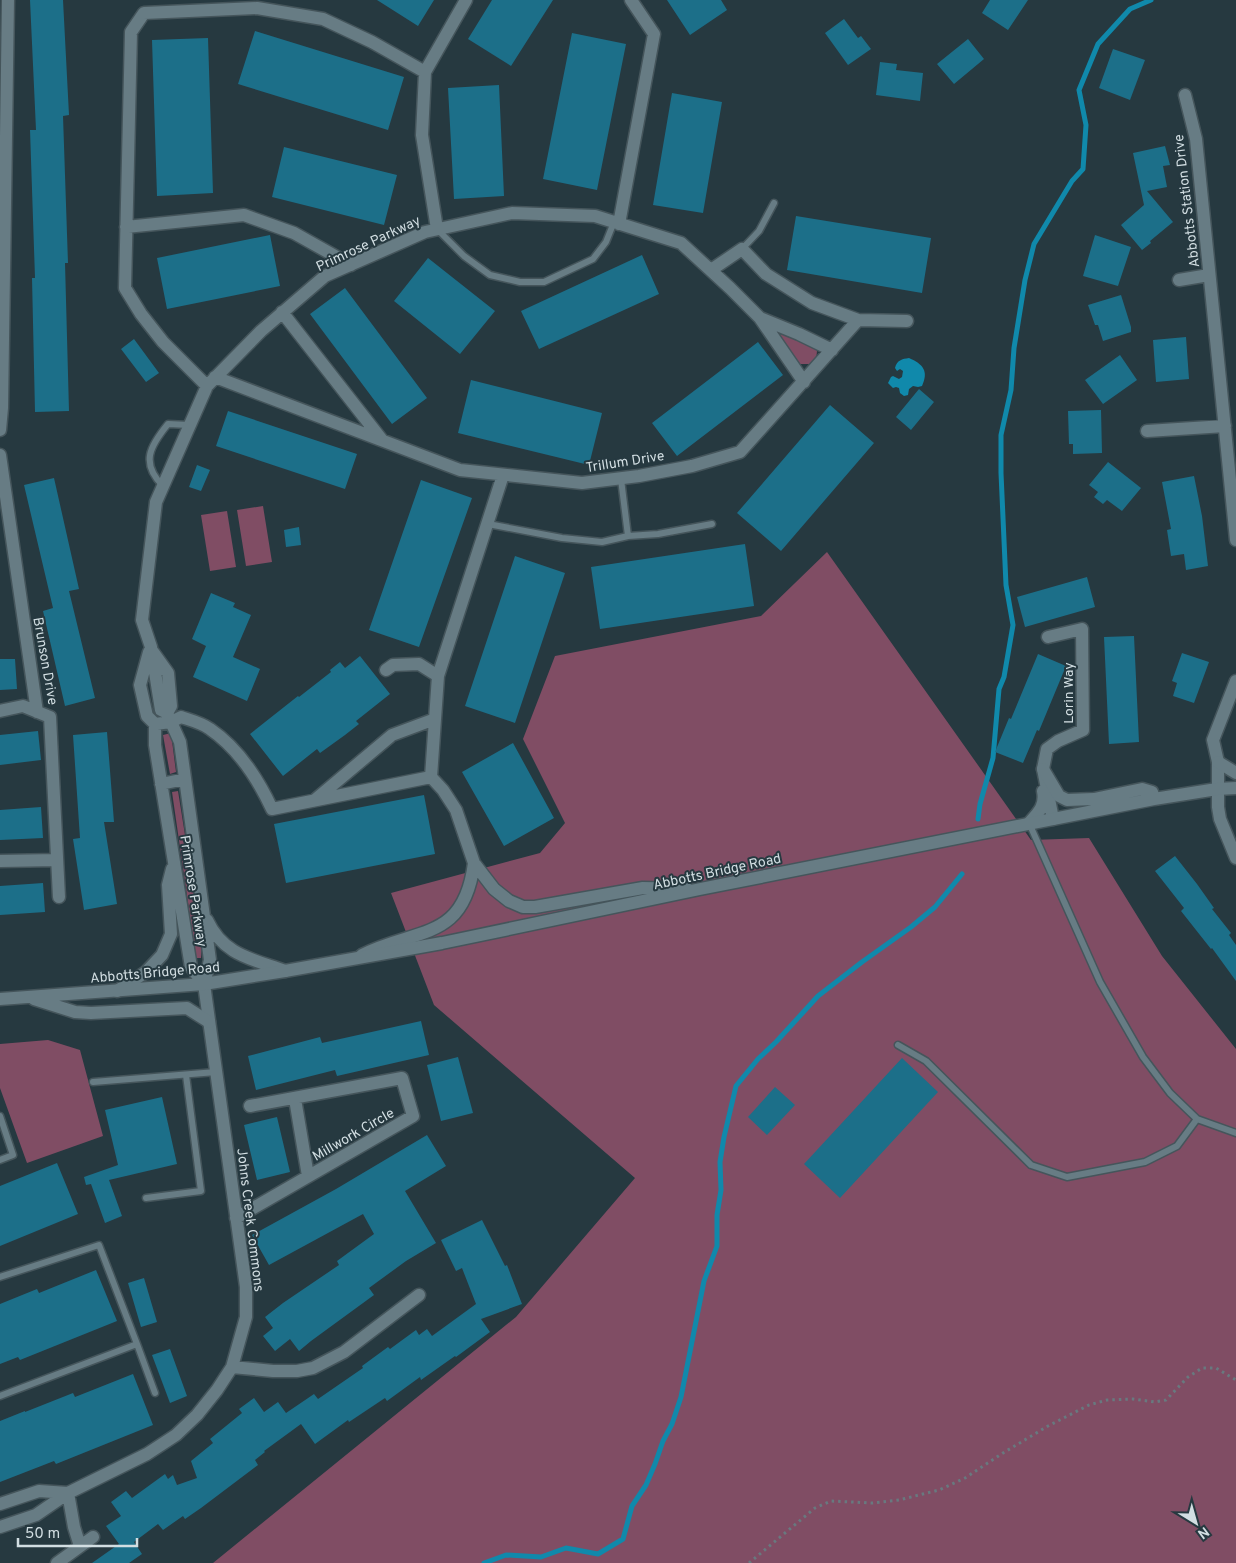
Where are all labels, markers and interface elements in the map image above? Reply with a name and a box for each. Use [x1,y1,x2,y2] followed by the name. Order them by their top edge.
[1171,133,1204,269] street label: Abbotts Station Drive
[314,213,423,276] street label: Primrose Parkway
[585,448,666,477] street label: Trillum Drive
[28,616,61,706] street label: Brunson Drive
[1061,662,1078,724] street label: Lorin Way
[175,834,210,948] street label: Primrose Parkway
[652,851,783,894] street label: Abbotts Bridge Road
[89,959,221,988] street label: Abbotts Bridge Road
[310,1105,398,1166] street label: Millwork Circle
[232,1147,267,1293] street label: Johns Creek Commons
[1171,1498,1221,1548] north arrow
[18,1516,136,1548] scale bar
[1194,1522,1212,1542] text: N
[25,1525,60,1544] text: 50 m

